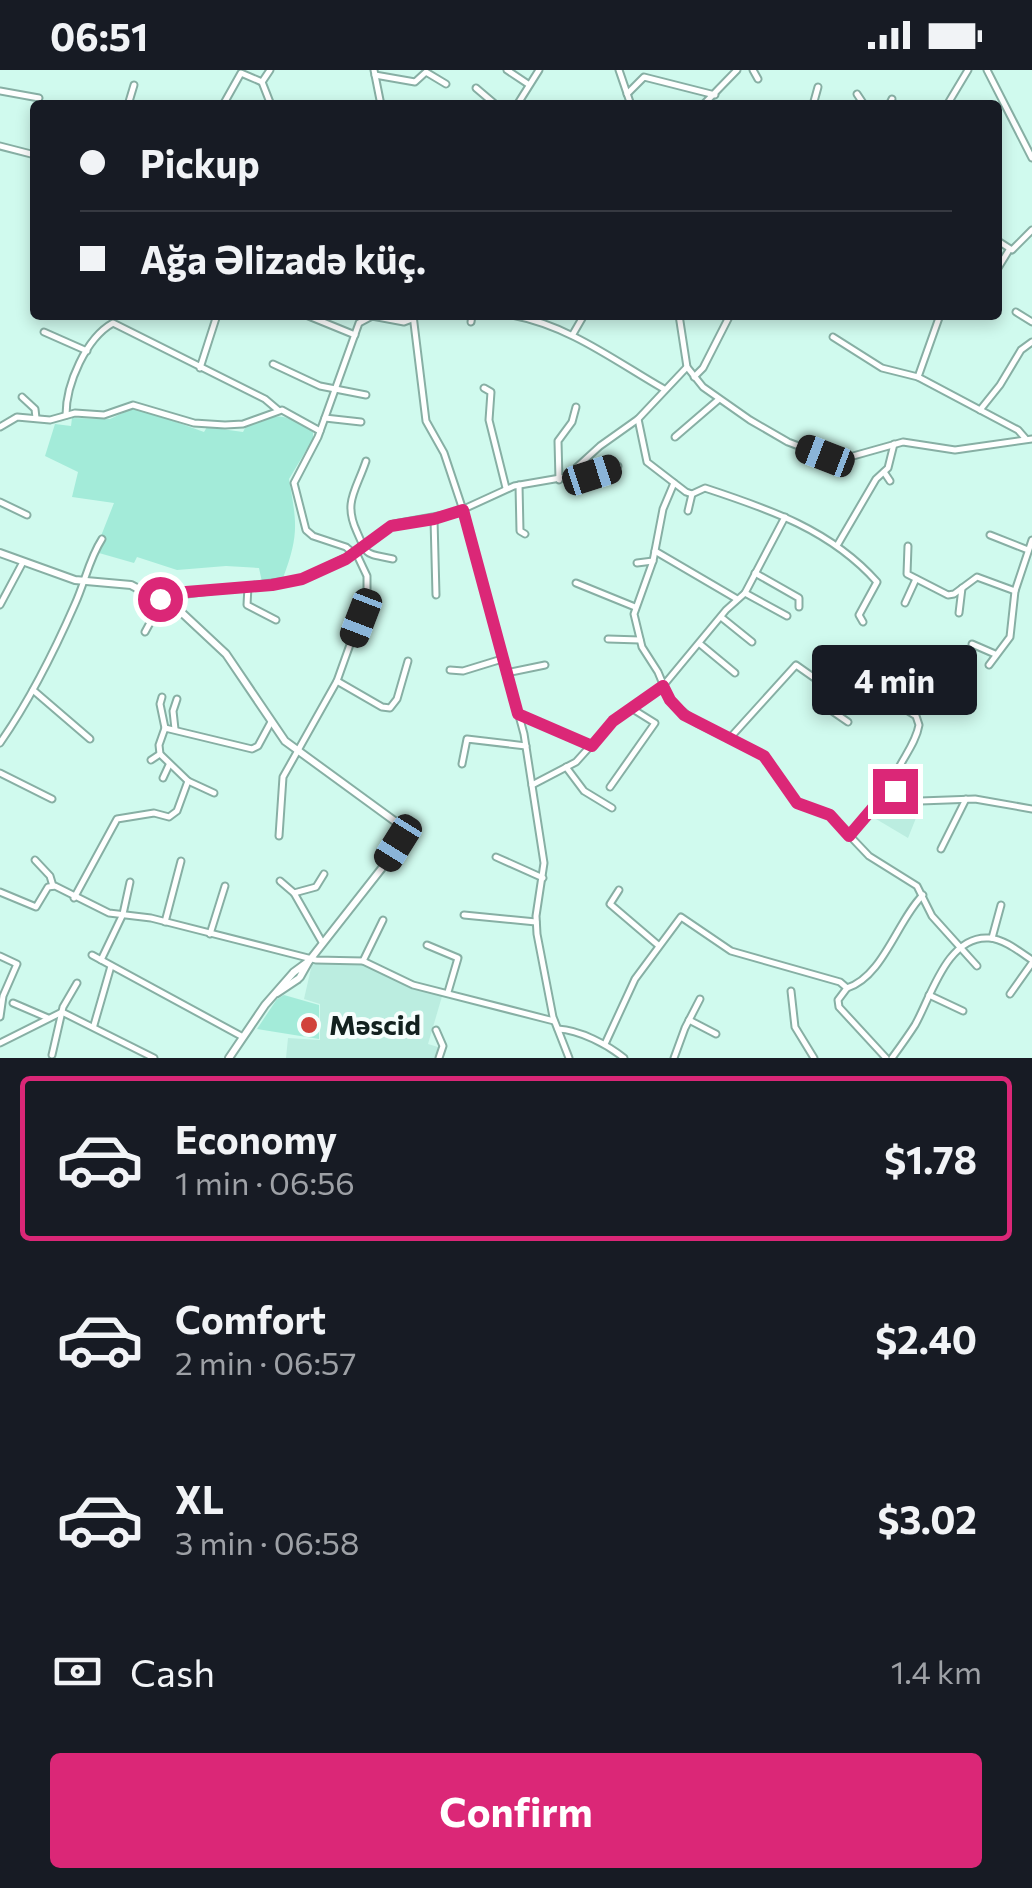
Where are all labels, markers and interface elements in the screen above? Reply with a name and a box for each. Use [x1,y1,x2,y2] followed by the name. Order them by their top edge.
[50,12,148,59] text: 06:51
[140,139,260,186] text: Pickup
[140,235,426,282] text: Ağa Əlizadə küç.
[792,431,858,481] car
[559,451,625,499] car
[138,577,183,622] route start
[336,585,386,651] car
[812,646,978,716] callout: 4 min
[854,660,935,700] text: 4 min
[873,769,918,814] route end
[369,810,427,876] car
[329,1007,421,1041] place label: Məscid
[298,1014,320,1036] marker: Məscid
[55,1114,145,1204] icon: car
[175,1115,337,1162] text: Economy
[884,1135,977,1182] text: $1.78
[175,1162,355,1202] text: 1 min · 06:56
[55,1294,145,1384] icon: car
[175,1295,326,1342] text: Comfort
[875,1315,977,1362] text: $2.40
[175,1342,356,1382] text: 2 min · 06:57
[55,1474,145,1564] icon: car
[175,1475,224,1522] text: XL
[877,1495,977,1542] text: $3.02
[175,1522,359,1562] text: 3 min · 06:58
[50,1644,105,1699] icon: cash
[130,1648,215,1695] text: Cash
[891,1651,982,1691] text: 1.4 km
[50,1753,982,1868] button: Confirm

